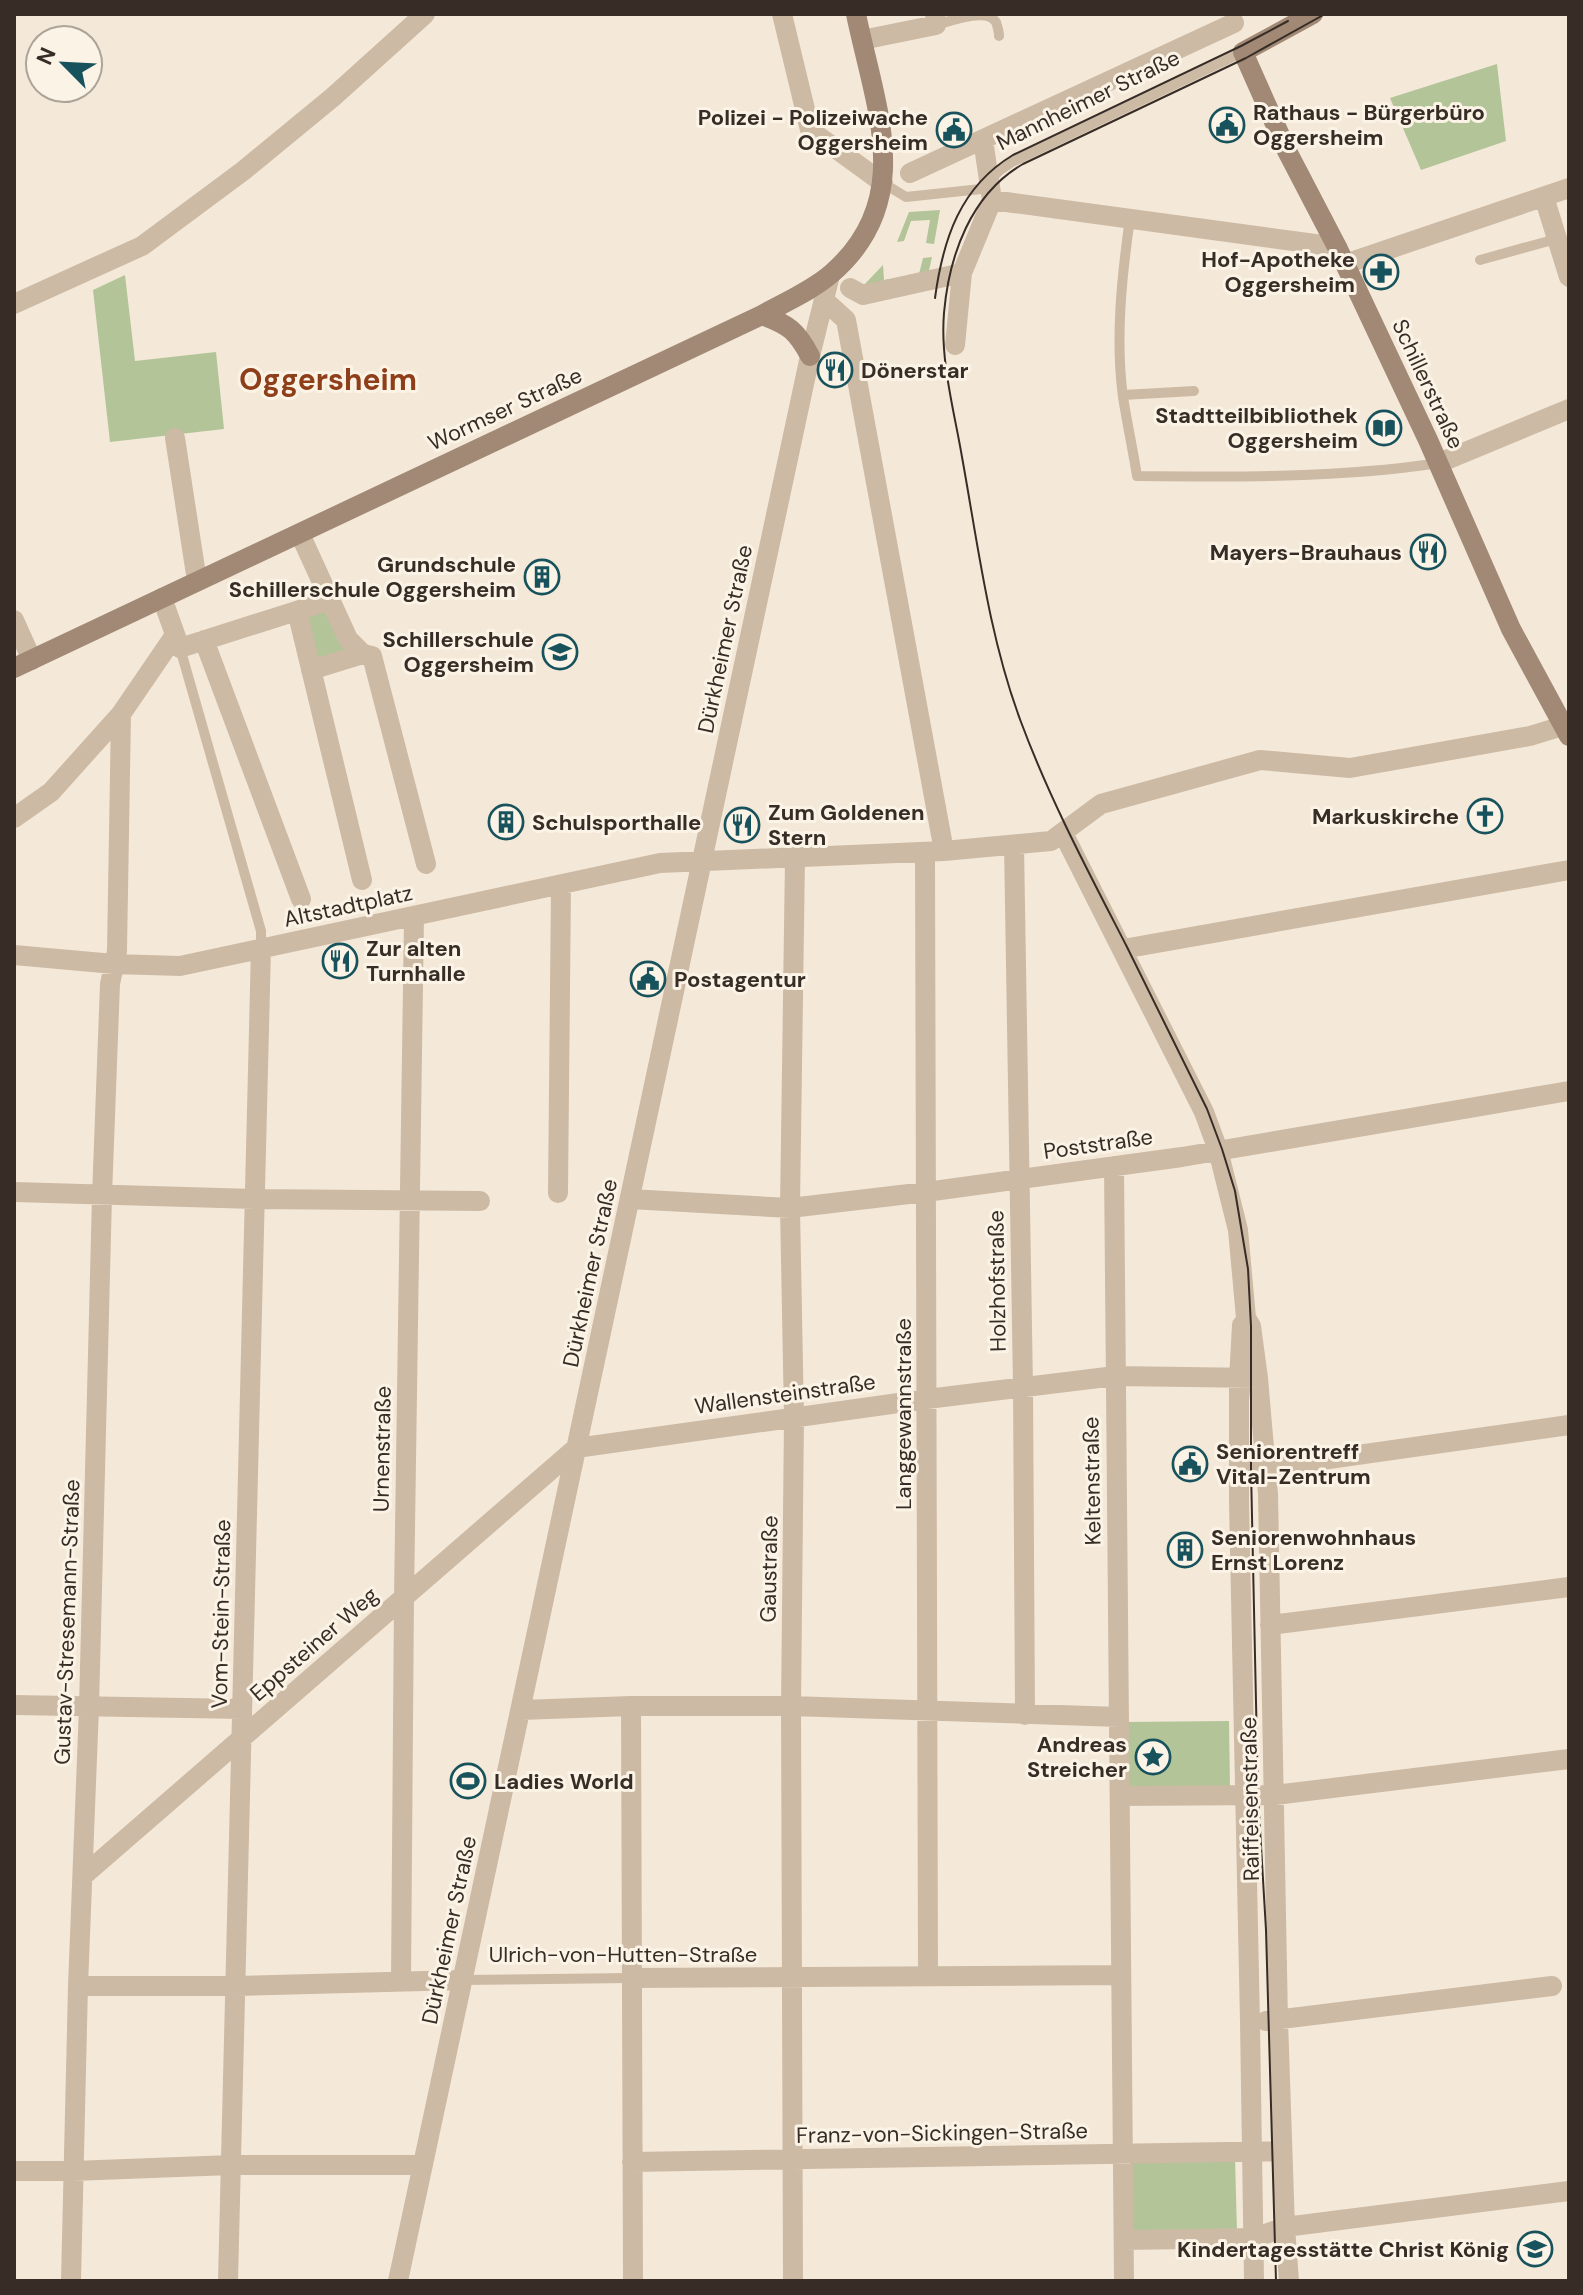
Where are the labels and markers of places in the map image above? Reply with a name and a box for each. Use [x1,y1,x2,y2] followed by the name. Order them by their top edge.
[1253,98,1485,152] place label: Rathaus - Bürgerbüro Oggersheim
[698,103,928,157] place label: Polizei - Polizeiwache Oggersheim
[1208,106,1246,144] public building icon: Rathaus - Bürgerbüro Oggersheim
[935,111,973,149] public building icon: Polizei - Polizeiwache Oggersheim
[1201,245,1355,299] place label: Hof-Apotheke Oggersheim
[1362,253,1400,291] pharmacy icon: Hof-Apotheke Oggersheim
[816,351,854,389] restaurant icon: Dönerstar
[861,356,969,385] place label: Dönerstar
[1155,401,1358,455] place label: Stadtteilbibliothek Oggersheim
[1365,409,1403,447] library icon: Stadtteilbibliothek Oggersheim
[1409,533,1447,571] restaurant icon: Mayers-Brauhaus
[1210,538,1402,567] place label: Mayers-Brauhaus
[229,550,516,604] place label: Grundschule Schillerschule Oggersheim
[523,558,561,596] building icon: Grundschule Schillerschule Oggersheim
[382,625,534,679] place label: Schillerschule Oggersheim
[541,633,579,671] school or university icon: Schillerschule Oggersheim
[1466,797,1504,835] church icon: Markuskirche
[768,798,925,852] place label: Zum Goldenen Stern
[1312,802,1459,831] place label: Markuskirche
[487,803,525,841] building icon: Schulsporthalle
[723,806,761,844] restaurant icon: Zum Goldenen Stern
[532,808,701,837] place label: Schulsporthalle
[366,934,466,988] place label: Zur alten Turnhalle
[321,942,359,980] restaurant icon: Zur alten Turnhalle
[629,960,667,998] public building icon: Postagentur
[674,965,806,994] place label: Postagentur
[1216,1437,1371,1491] place label: Seniorentreff Vital-Zentrum
[1171,1445,1209,1483] public building icon: Seniorentreff Vital-Zentrum
[1211,1523,1416,1577] place label: Seniorenwohnhaus Ernst Lorenz
[1166,1531,1204,1569] building icon: Seniorenwohnhaus Ernst Lorenz
[1027,1730,1127,1784] place label: Andreas Streicher
[1134,1738,1172,1776] place icon: Andreas Streicher
[449,1762,487,1800] sports icon: Ladies World
[494,1767,634,1796] place label: Ladies World
[1516,2230,1554,2268] school or university icon: Kindertagesstätte Christ König
[1177,2235,1509,2264] place label: Kindertagesstätte Christ König

